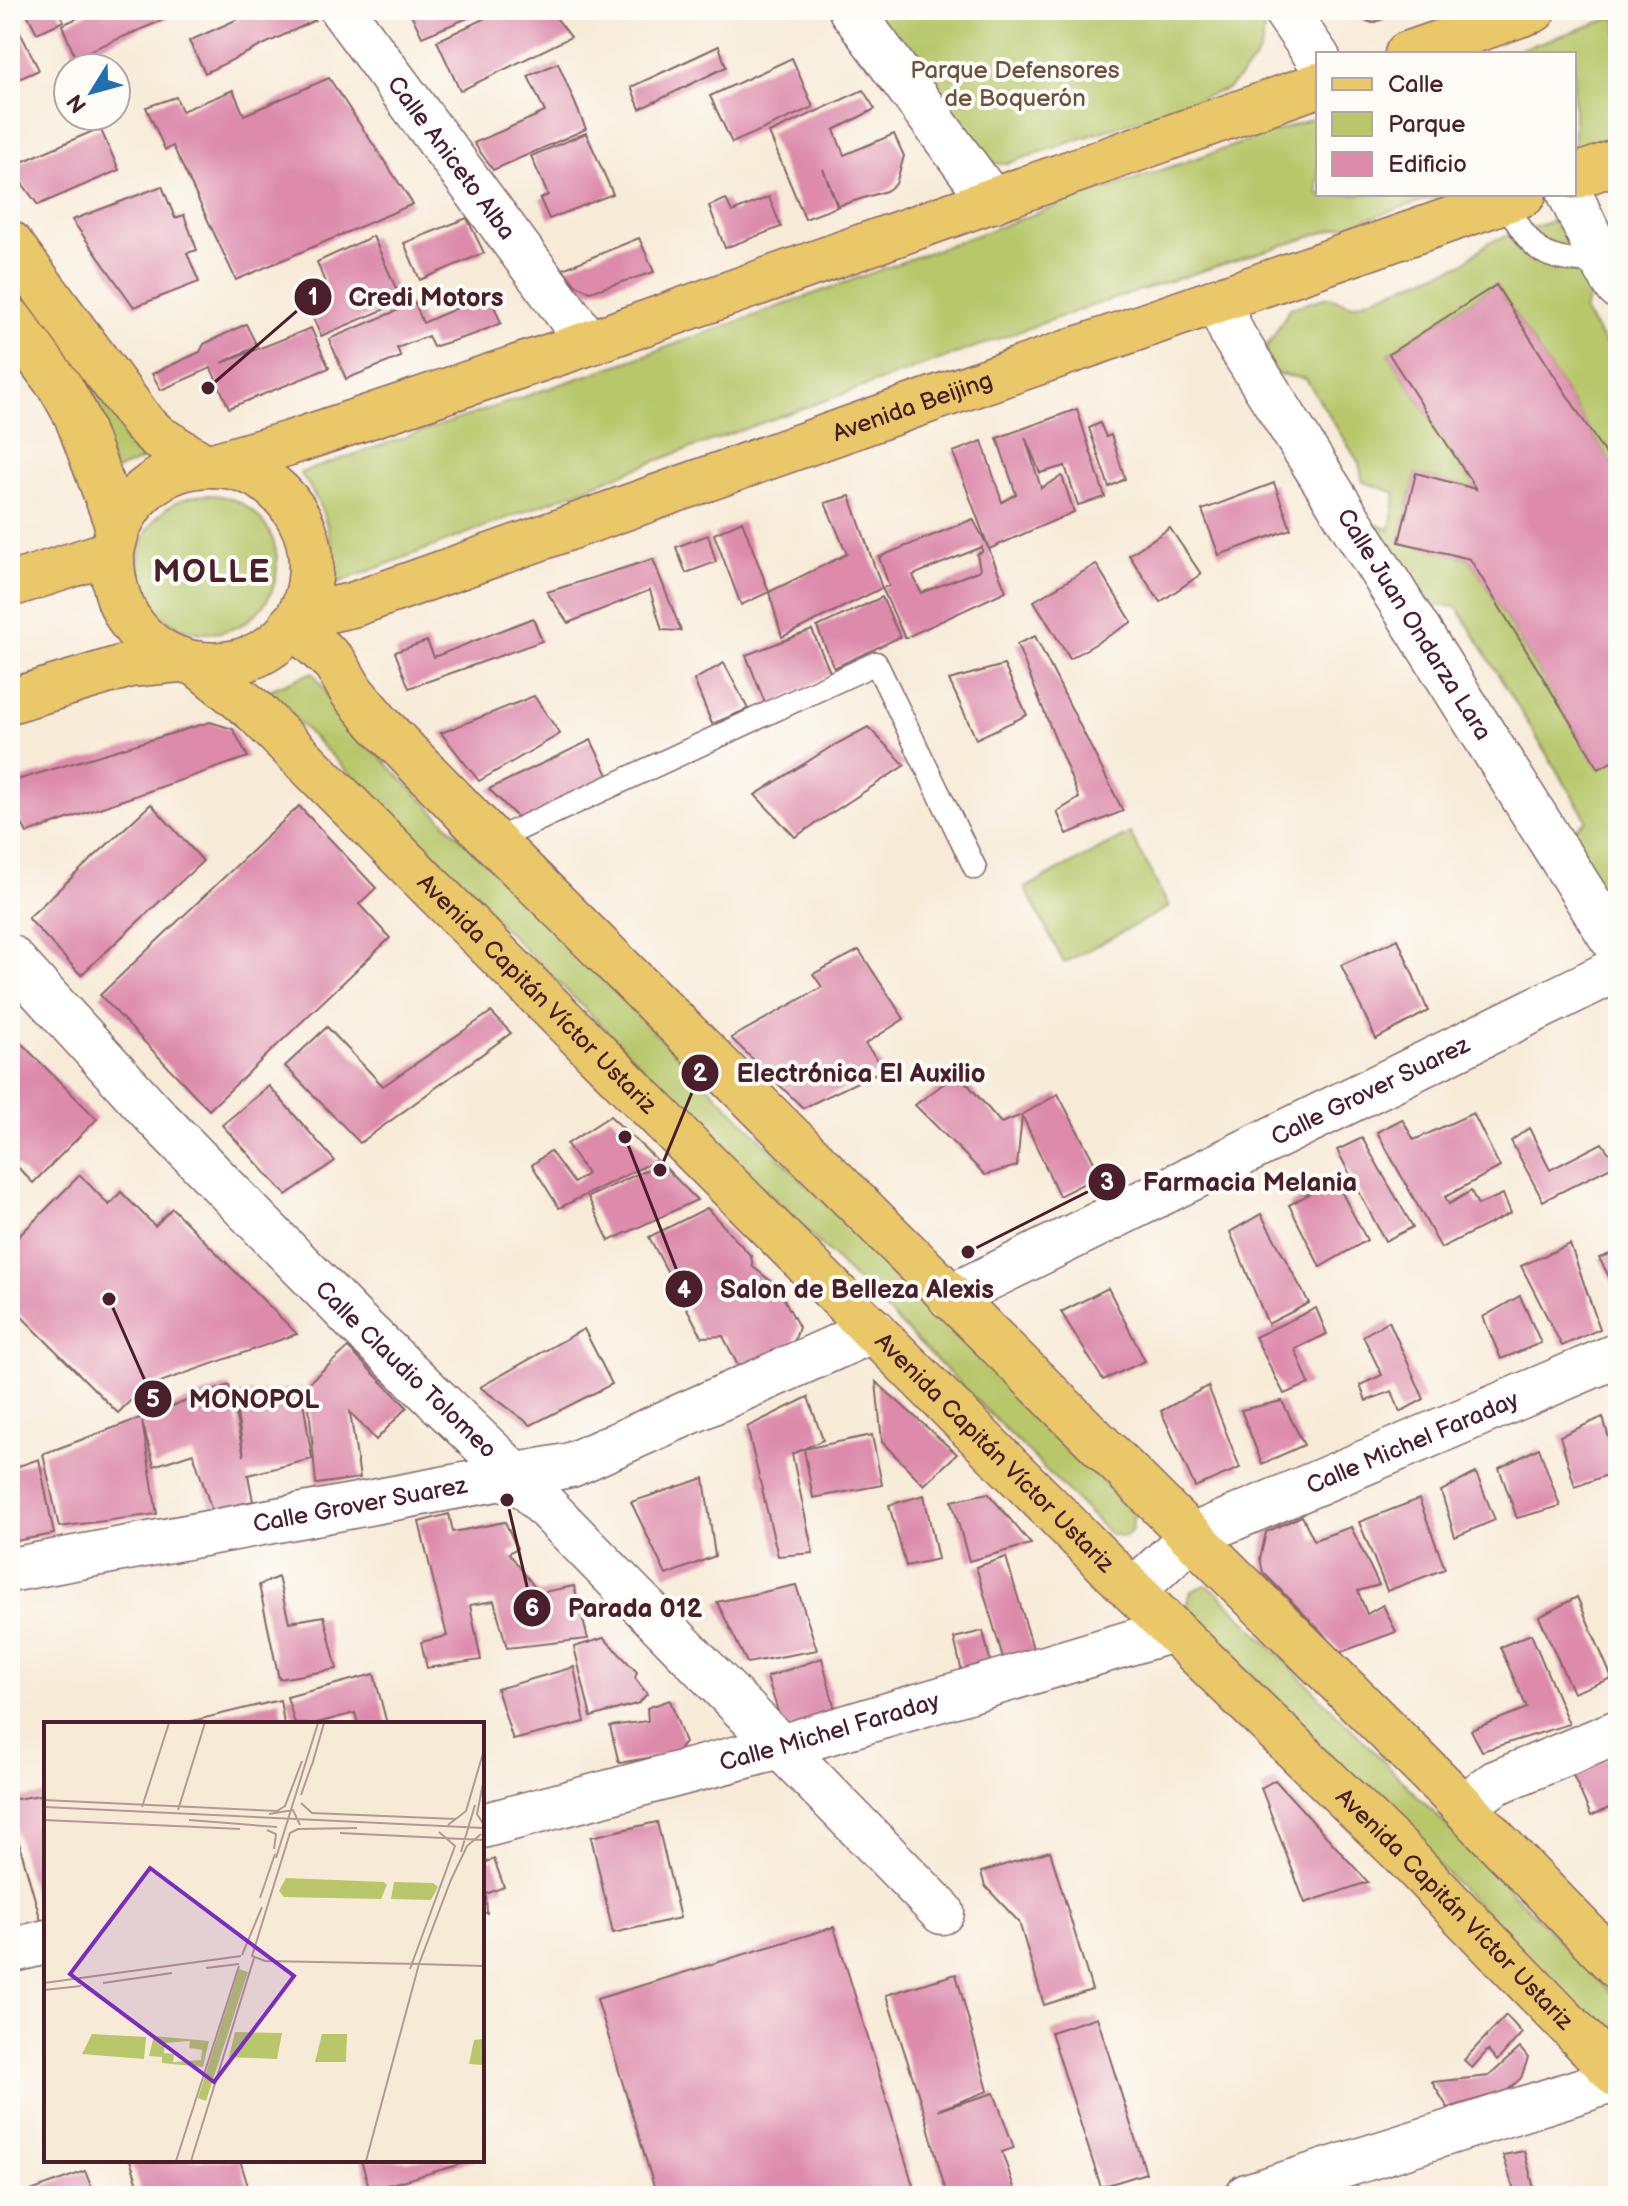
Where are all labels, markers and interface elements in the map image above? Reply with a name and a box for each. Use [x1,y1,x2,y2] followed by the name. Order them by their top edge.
[52,52,132,132] north arrow
[1316,52,1576,196] legend
[910,56,1120,113] park label: Parque Defensores de Boquerón
[381,70,521,246] street label: Calle Aniceto Alba
[1388,70,1443,99] text: Calle
[61,88,93,118] text: N
[1388,110,1466,139] text: Parque
[1388,150,1467,179] text: Edificio
[293,272,520,322] callout: Credi Motors
[308,283,318,312] text: 1
[348,283,504,314] text: Credi Motors
[829,366,996,448] street label: Avenida Beijing
[1330,503,1498,746] street label: Calle Juan Ondarza Lara
[153,553,271,592] district label: MOLLE
[411,868,663,1120] street label: Avenida Capitán Víctor Ustariz
[1266,1030,1475,1152] street label: Calle Grover Suarez
[680,1048,1001,1098] callout: Electrónica El Auxilio
[693,1059,708,1088] text: 2
[736,1059,986,1090] text: Electrónica El Auxilio
[1087,1157,1373,1207] callout: Farmacia Melania
[1100,1168,1114,1197] text: 3
[1143,1168,1357,1199] text: Farmacia Melania
[664,1264,1010,1314] callout: Salon de Belleza Alexis
[309,1275,503,1465] street label: Calle Claudio Tolomeo
[720,1275,994,1306] text: Salon de Belleza Alexis
[677,1276,691,1305] text: 4
[869,1327,1120,1579] street label: Avenida Capitán Víctor Ustariz
[133,1374,335,1424] callout: MONOPOL
[146,1385,160,1414] text: 5
[189,1385,319,1416] text: MONOPOL
[1302,1385,1523,1501] street label: Calle Michel Faraday
[251,1471,470,1539] street label: Calle Grover Suarez
[512,1583,719,1633] callout: Parada 012
[525,1594,539,1623] text: 6
[568,1594,703,1625] text: Parada 012
[716,1686,943,1777] street label: Calle Michel Faraday
[44,1722,484,2162] inset map
[1330,1783,1579,2036] street label: Avenida Capitán Víctor Ustariz

